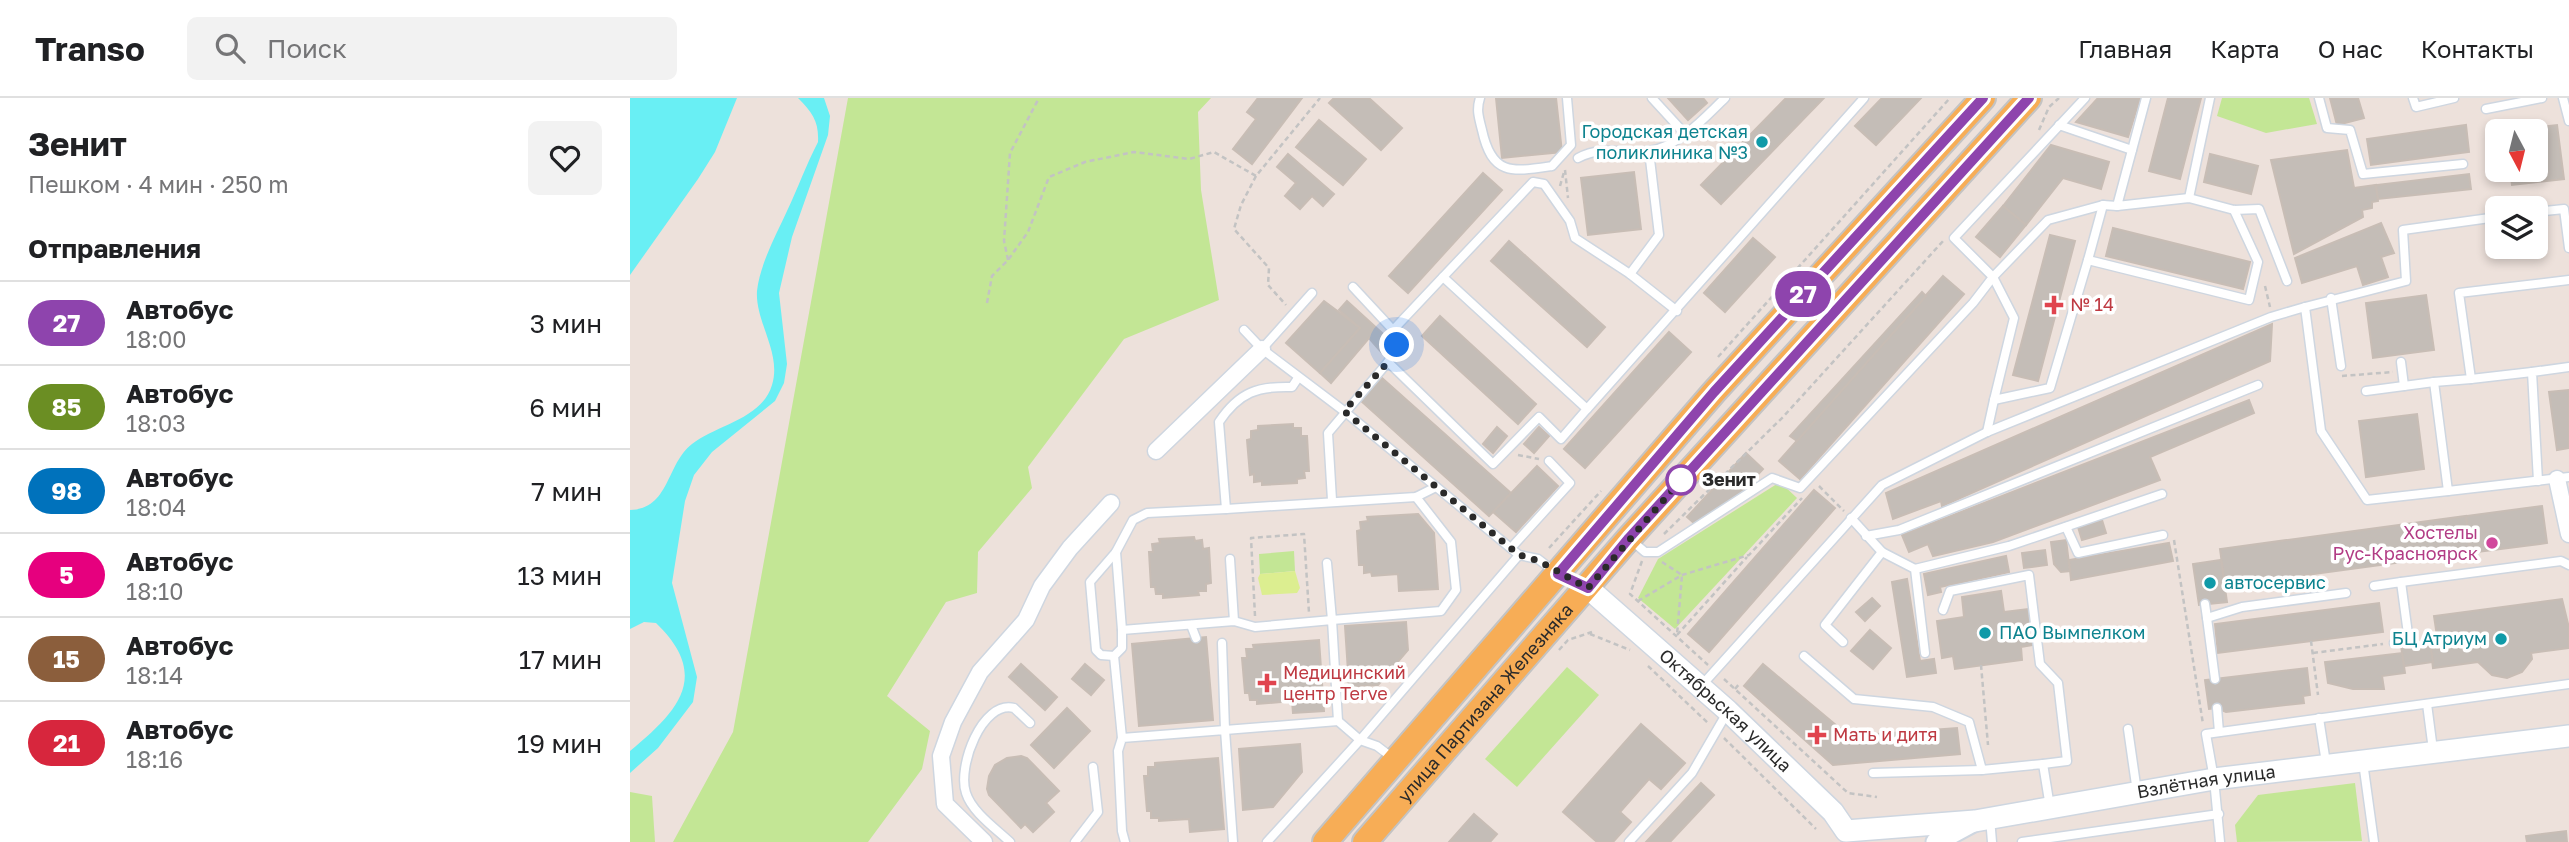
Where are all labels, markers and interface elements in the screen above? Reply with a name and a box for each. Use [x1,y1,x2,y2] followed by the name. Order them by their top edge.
[187,17,677,80] search box
[35,29,145,68] text: Transo
[211,29,249,67] icon: search
[267,33,347,64] text: Поиск
[2078,34,2172,63] text: Главная
[2210,34,2280,63] text: Карта
[2318,34,2383,63] text: О нас
[2421,34,2534,63] text: Контакты
[2485,119,2548,182] north arrow
[2485,119,2548,259] map controls
[1581,120,1748,163] place label: Городская детская поликлиника №3
[528,121,602,195] button: heart
[28,124,127,163] text: Зенит
[1754,134,1770,150] marker: Городская детская поликлиника №3
[28,170,289,198] text: Пешком · 4 мин · 250 m
[2485,196,2548,259] button: layers
[28,233,201,264] text: Отправления
[1772,271,1834,317] line badge: 27
[1789,279,1817,308] text: 27
[2070,293,2114,315] place label: № 14
[126,294,233,325] text: Автобус
[2044,295,2064,315] marker: № 14
[53,308,80,337] text: 27
[530,308,602,339] text: 3 мин
[126,325,187,353] text: 18:00
[1379,327,1414,362] your location
[126,378,233,409] text: Автобус
[52,392,82,421] text: 85
[529,392,602,423] text: 6 мин
[126,409,186,437] text: 18:03
[126,462,233,493] text: Автобус
[1666,465,1696,495] marker: Зенит
[1702,468,1756,490] place label: Зенит
[51,476,82,505] text: 98
[531,476,602,507] text: 7 мин
[126,493,186,521] text: 18:04
[2333,521,2478,564] place label: Хостелы Рус-Красноярск
[2484,535,2500,551] marker: Хостелы Рус-Красноярск
[126,546,233,577] text: Автобус
[59,560,74,589] text: 5
[517,560,602,591] text: 13 мин
[2224,571,2326,593] place label: автосервис
[2202,575,2218,591] marker: автосервис
[126,577,184,605] text: 18:10
[1393,599,1577,806] street label: улица Партизана Железняка
[1999,621,2146,643] place label: ПАО Вымпелком
[1977,625,1993,641] marker: ПАО Вымпелком
[2392,627,2487,649] place label: БЦ Атриум
[126,630,233,661] text: Автобус
[2493,631,2509,647] marker: БЦ Атриум
[53,644,80,673] text: 15
[519,644,602,675] text: 17 мин
[1655,644,1796,776] street label: Октябрьская улица
[126,661,183,689] text: 18:14
[1283,661,1406,704] place label: Медицинский центр Terve
[1257,673,1277,693] marker: Медицинский центр Terve
[126,714,233,745] text: Автобус
[1833,723,1938,745] place label: Мать и дитя
[1807,725,1827,745] marker: Мать и дитя
[53,728,80,757] text: 21
[517,728,602,759] text: 19 мин
[126,745,183,773] text: 18:16
[2135,760,2277,802] street label: Взлётная улица

